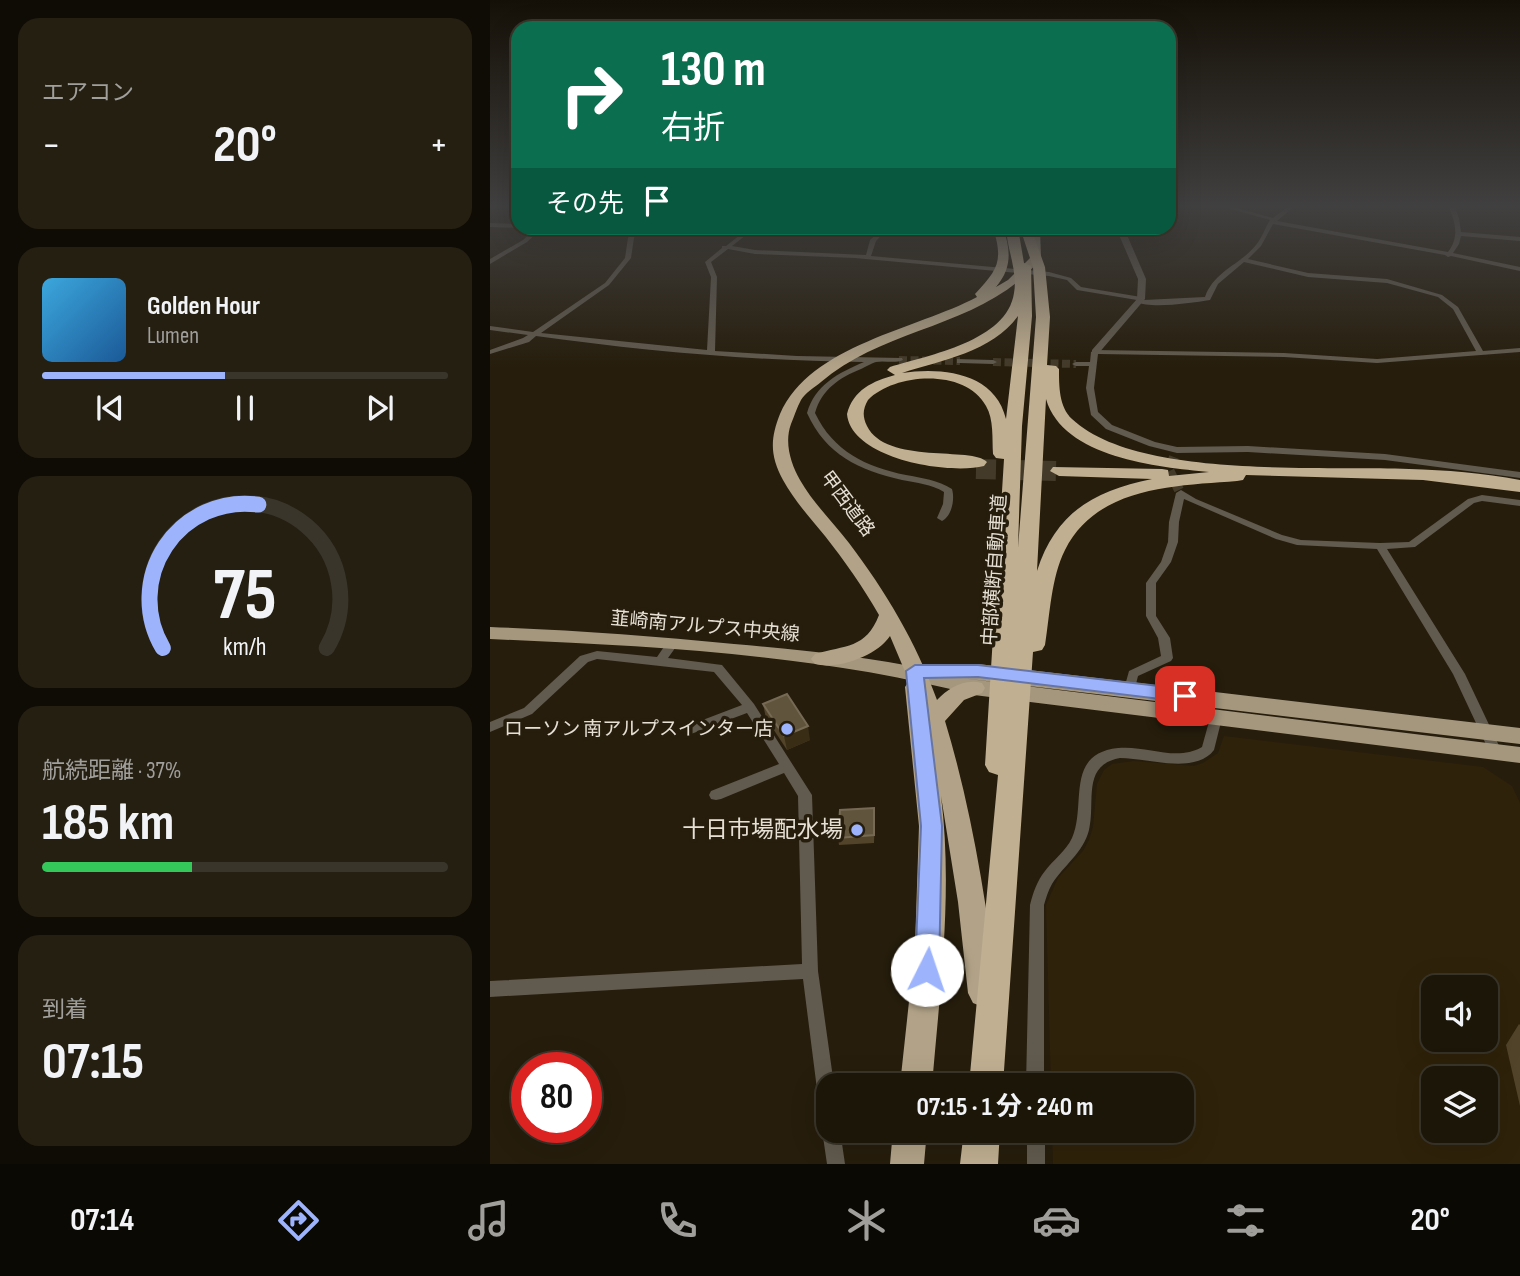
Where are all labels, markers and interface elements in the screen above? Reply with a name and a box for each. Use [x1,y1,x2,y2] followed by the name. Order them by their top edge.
[661,41,766,100] text: 130 m
[546,49,637,140] icon: right
[42,79,134,107] text: エアコン
[661,109,725,148] text: 右折
[213,114,277,177] text: 20°
[42,123,61,168] text: −
[429,123,448,168] text: +
[638,182,676,220] icon: arrive
[546,189,624,220] text: その先
[147,291,260,322] text: Golden Hour
[147,322,199,350] text: Lumen
[91,389,129,427] icon: previous
[226,389,264,427] icon: pause
[361,389,399,427] icon: next
[815,467,879,541] street label: 甲西道路
[978,493,1012,647] street label: 中部横断自動車道
[213,552,277,640] text: 75
[609,607,801,647] street label: 韮崎南アルプス中央線
[223,632,267,663] text: km/h
[1155,666,1215,726] pin
[1166,677,1204,715] icon: arrive
[504,718,773,741] place label: ローソン 南アルプスインター店
[779,721,795,737] marker: ローソン 南アルプスインター店
[42,757,181,785] text: 航続距離 · 37%
[42,792,174,855] text: 185 km
[682,816,843,844] place label: 十日市場配水場
[849,822,865,838] marker: 十日市場配水場
[890,933,964,1007] position arrow
[1421,975,1498,1143] map controls
[1421,975,1498,1052] button: sound
[42,996,88,1024] text: 到着
[42,1031,144,1094] text: 07:15
[511,1052,602,1143] speed limit sign: 80
[1421,1066,1498,1143] button: layers
[917,1092,1093,1123] text: 07:15 · 1 分 · 240 m
[274,1196,323,1245] icon: directions
[464,1196,513,1245] icon: music
[653,1196,702,1245] icon: phone
[842,1196,891,1245] icon: climate
[1032,1196,1081,1245] icon: car
[1221,1196,1270,1245] icon: filters
[70,1201,134,1240] text: 07:14
[1411,1201,1450,1240] text: 20°

